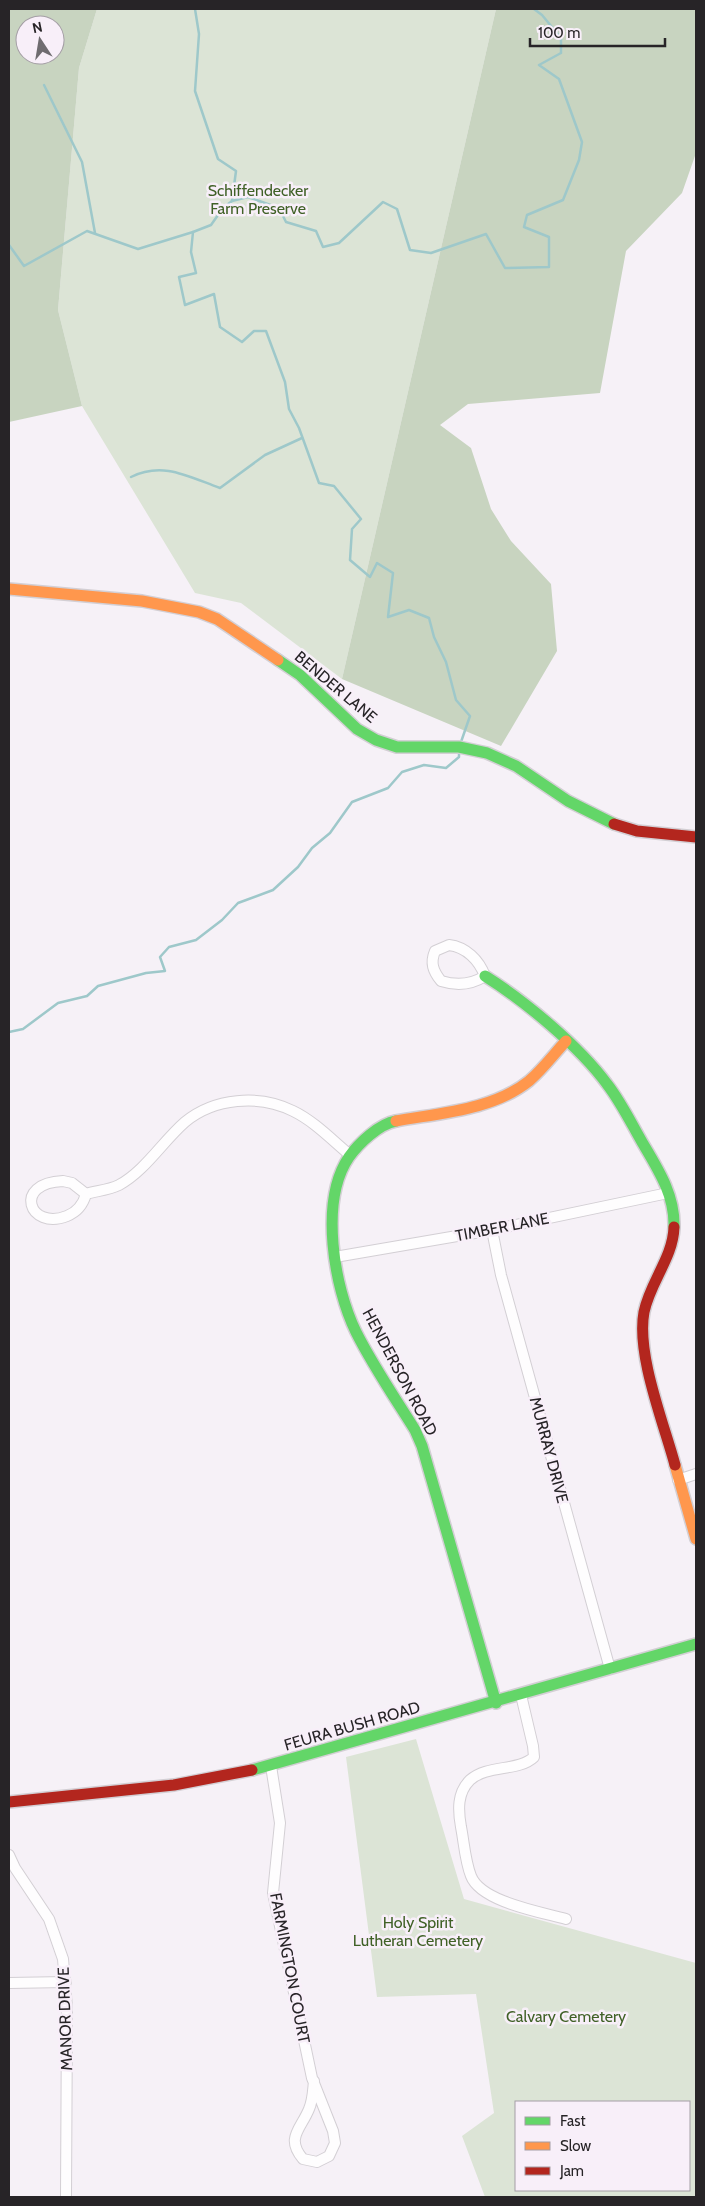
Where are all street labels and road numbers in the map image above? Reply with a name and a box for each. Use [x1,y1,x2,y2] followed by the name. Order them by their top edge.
[291,647,381,727] street label: BENDER LANE
[454,1209,551,1245] street label: TIMBER LANE
[358,1305,442,1439] street label: HENDERSON ROAD
[526,1395,572,1505] street label: MURRAY DRIVE
[282,1697,422,1755] street label: FEURA BUSH ROAD
[266,1891,314,2045] street label: FARMINGTON COURT
[54,1967,76,2071] street label: MANOR DRIVE

